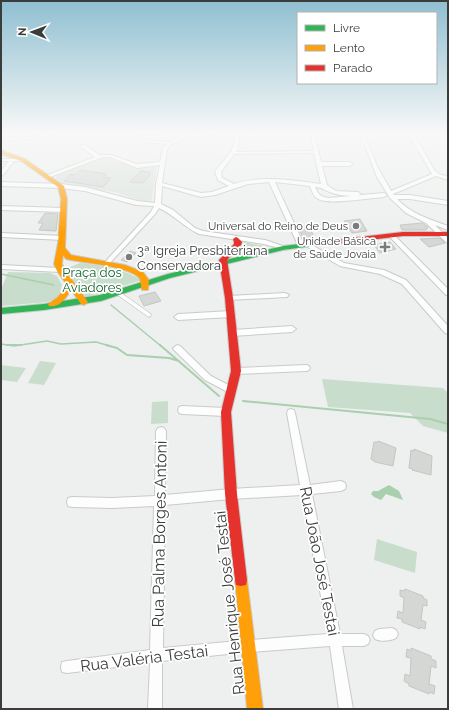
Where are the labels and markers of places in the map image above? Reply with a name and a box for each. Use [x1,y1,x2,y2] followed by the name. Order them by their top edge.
[208,220,348,233] place label: Universal do Reino de Deus
[351,221,361,231] marker: Universal do Reino de Deus
[293,235,376,261] place label: Unidade Básica de Saúde Jovaia
[379,241,391,253] marker: Unidade Básica de Saúde Jovaia
[137,243,268,273] place label: 3ª Igreja Presbiteriana Conservadora
[124,252,134,262] marker: 3ª Igreja Presbiteriana Conservadora

